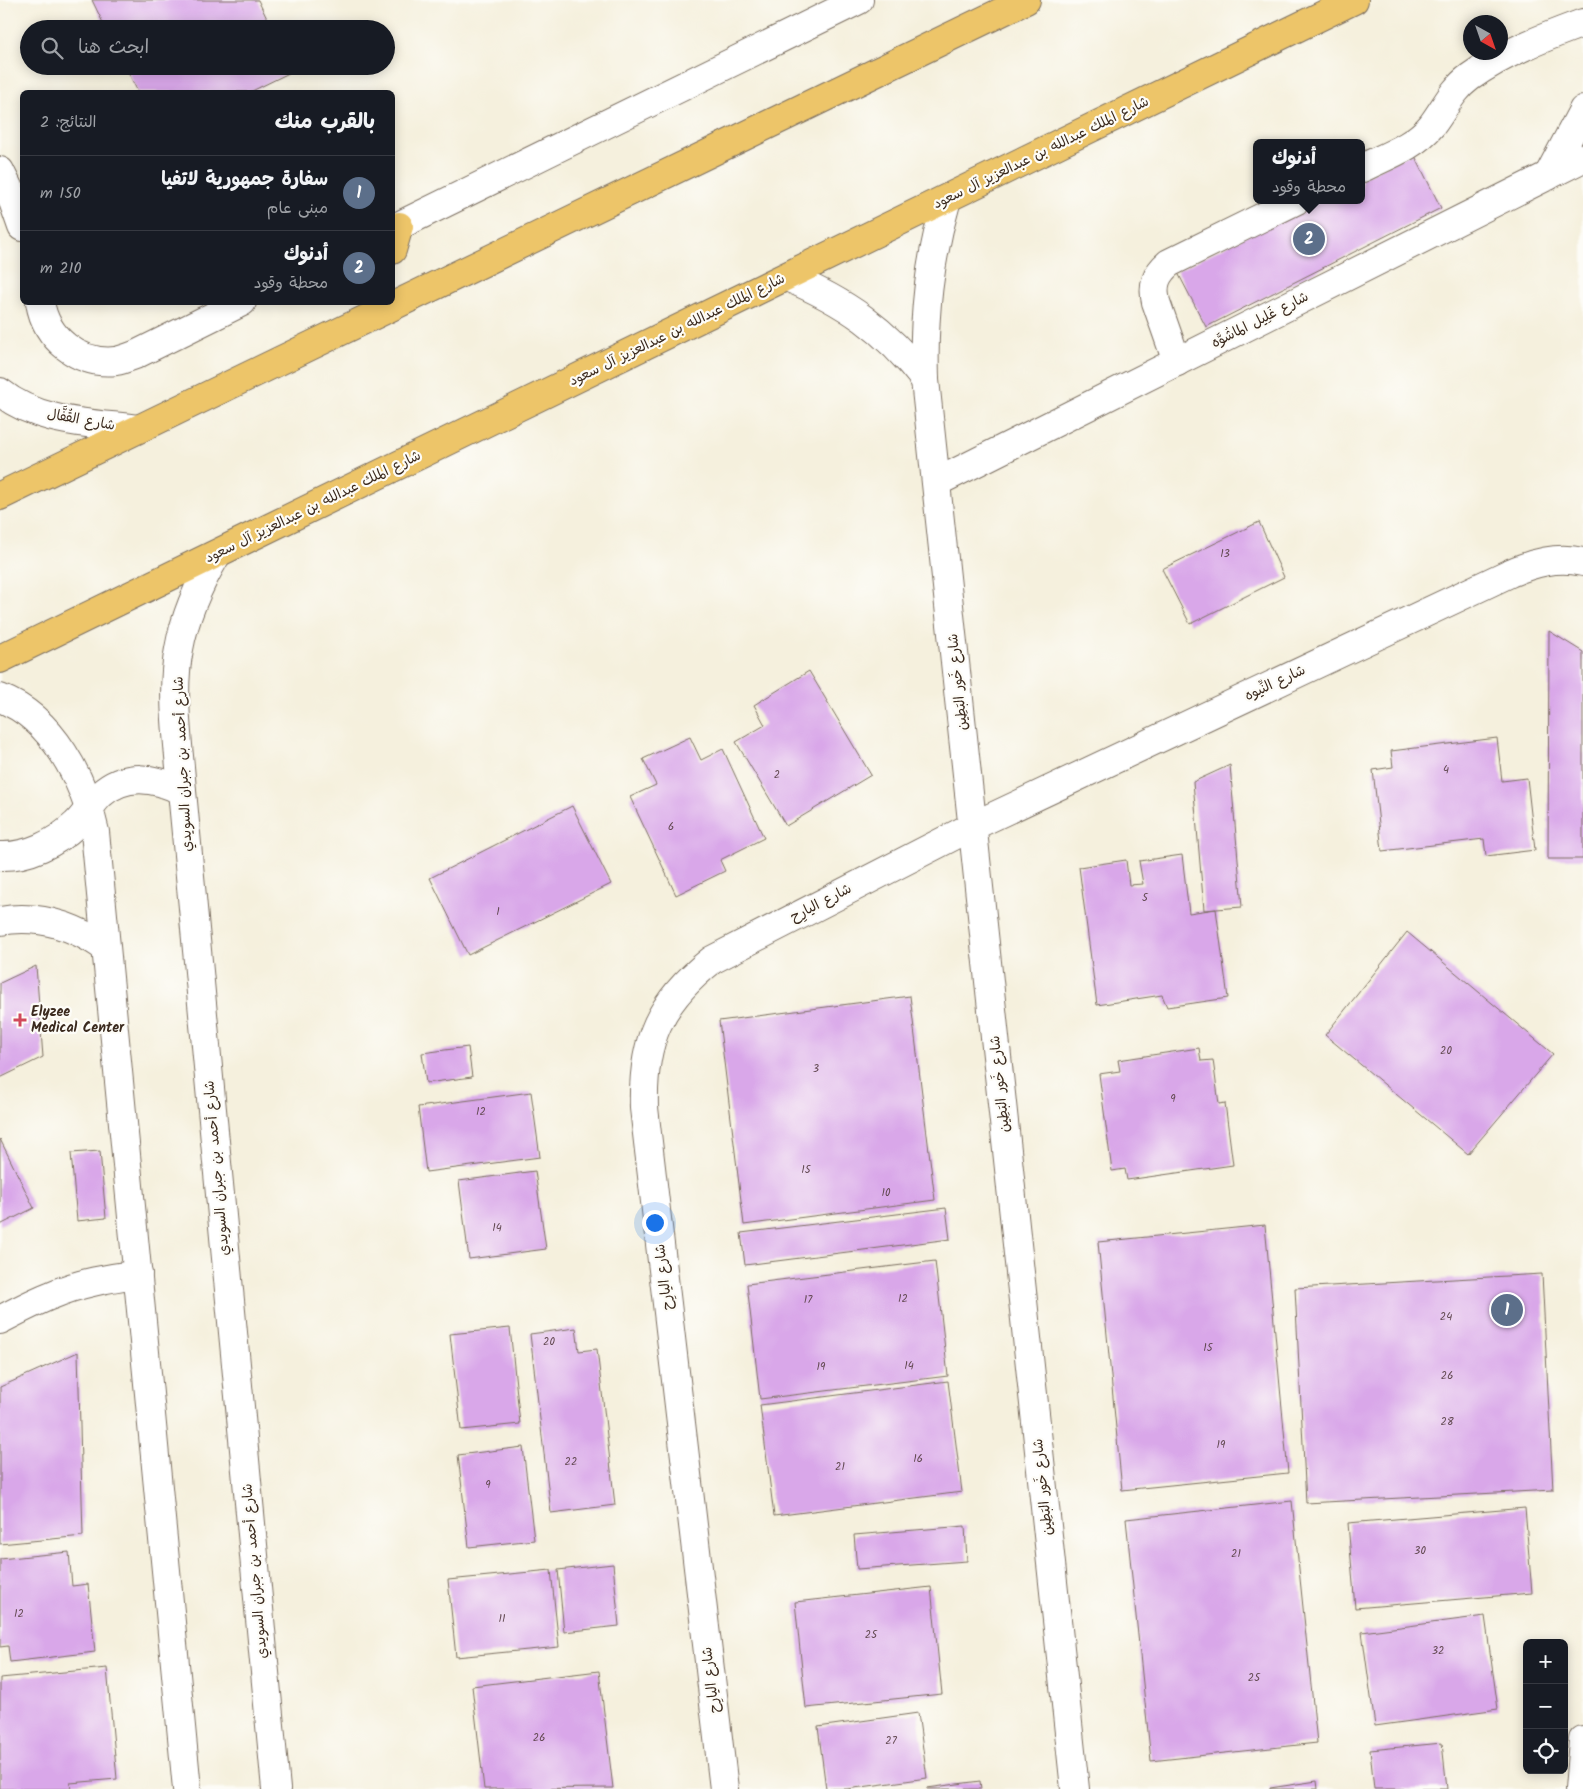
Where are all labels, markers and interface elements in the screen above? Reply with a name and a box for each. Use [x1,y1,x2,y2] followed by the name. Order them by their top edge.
[1463,15,1508,60] north arrow
[20,20,395,75] search box
[78,33,149,63] text: ابحث هنا
[38,34,66,62] icon: search
[929,91,1153,215] street label: شارع الملك عبدالله بن عبدالعزيز آل سعود
[275,106,375,139] text: بالقرب منك
[40,110,97,135] text: النتائج: 2
[1253,139,1365,204] popup
[1272,144,1316,174] text: أدنوك
[161,165,328,195] text: سفارة جمهورية لاتفيا
[1272,175,1346,200] text: محطة وقود
[40,181,81,206] text: 150 m
[357,181,361,206] text: 1
[267,196,328,221] text: مبنى عام
[1293,220,1325,258] pin: 2
[284,240,328,270] text: أدنوك
[40,256,82,281] text: 210 m
[354,256,364,281] text: 2
[565,268,789,392] street label: شارع الملك عبدالله بن عبدالعزيز آل سعود
[254,271,328,296] text: محطة وقود
[1207,286,1313,354] street label: شارع غَلِيل الماشُوَّه
[45,402,117,437] street label: شارع القُفَّال
[201,445,425,569] street label: شارع الملك عبدالله بن عبدالعزيز آل سعود
[1220,545,1230,563] house number: 13
[942,632,974,732] street label: شارع خَور البَطِين
[1241,659,1309,707] street label: شارع النِّيوه
[167,676,199,852] street label: شارع أحمد بن جبران السويدي
[1443,761,1449,779] house number: 4
[774,766,780,784] house number: 2
[668,818,674,836] house number: 6
[786,878,856,928] street label: شارع اليارِح
[1142,889,1149,907] house number: 5
[496,903,500,921] house number: 1
[31,1001,125,1039] place label: Elyzee Medical Center
[13,1013,27,1027] marker: Elyzee Medical Center
[984,1034,1016,1134] street label: شارع خَور البَطِين
[1440,1042,1452,1060] house number: 20
[813,1060,819,1078] house number: 3
[198,1080,236,1256] street label: شارع أحمد بن جبران السويدي
[1170,1090,1176,1108] house number: 9
[476,1103,486,1121] house number: 12
[801,1161,812,1179] house number: 15
[882,1184,891,1202] house number: 10
[642,1210,668,1236] your location
[492,1219,502,1237] house number: 14
[649,1243,679,1311] street label: شارع اليارِح
[898,1290,908,1308] house number: 12
[804,1291,813,1309] house number: 17
[1491,1291,1523,1329] pin: 1
[1440,1308,1452,1326] house number: 24
[543,1333,555,1351] house number: 20
[1203,1339,1214,1357] house number: 15
[904,1357,914,1375] house number: 14
[817,1358,826,1376] house number: 19
[1441,1367,1453,1385] house number: 26
[1440,1413,1454,1431] house number: 28
[1217,1436,1226,1454] house number: 19
[1027,1437,1059,1537] street label: شارع خَور البَطِين
[913,1450,923,1468] house number: 16
[565,1453,577,1471] house number: 22
[835,1458,845,1476] house number: 21
[485,1476,491,1494] house number: 9
[236,1483,274,1659] street label: شارع أحمد بن جبران السويدي
[1414,1542,1426,1560] house number: 30
[1231,1545,1241,1563] house number: 21
[14,1605,24,1623] house number: 12
[499,1610,505,1628] house number: 11
[865,1626,878,1644] house number: 25
[1523,1639,1568,1774] map controls
[1523,1639,1568,1684] button: +
[1432,1642,1444,1660] house number: 32
[696,1646,726,1714] street label: شارع اليارِح
[1248,1669,1261,1687] house number: 25
[1523,1684,1568,1729] button: −
[533,1729,545,1747] house number: 26
[1523,1729,1568,1774] button: locate
[885,1732,898,1750] house number: 27

